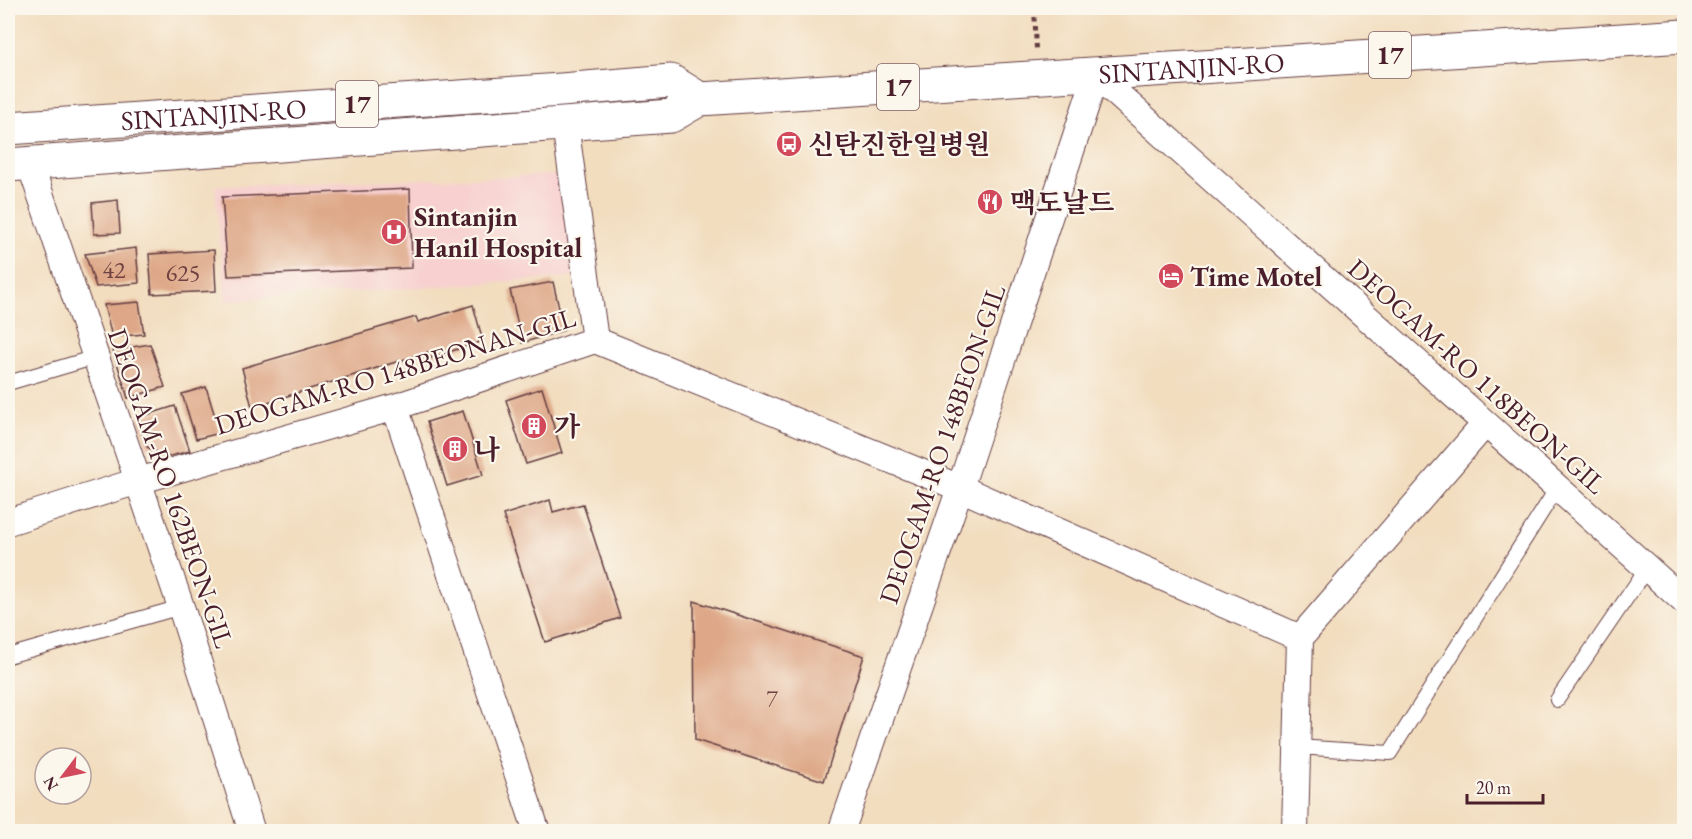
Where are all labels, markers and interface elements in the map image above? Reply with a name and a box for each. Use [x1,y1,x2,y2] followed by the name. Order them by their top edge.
[1369,32,1411,78] road number: 17
[1098,44,1286,91] street label: SINTANJIN-RO
[877,64,919,110] road number: 17
[336,81,378,127] road number: 17
[120,90,308,138] street label: SINTANJIN-RO
[808,127,991,162] place label: 신탄진한일병원
[774,129,804,159] bus stop icon: 신탄진한일병원
[1010,185,1114,220] place label: 맥도날드
[975,187,1005,217] restaurant icon: 맥도날드
[414,199,583,265] place label: Sintanjin Hanil Hospital
[379,217,409,247] hospital icon: Sintanjin Hanil Hospital
[1341,251,1614,501] street label: DEOGAM-RO 118BEON-GIL
[102,254,126,285] house number: 42
[166,257,200,288] house number: 625
[1190,259,1323,294] place label: Time Motel
[1156,261,1186,291] hotel icon: Time Motel
[871,279,1013,608] street label: DEOGAM-RO 148BEON-GIL
[210,299,580,443] street label: DEOGAM-RO 148BEONAN-GIL
[100,324,242,653] street label: DEOGAM-RO 162BEON-GIL
[554,409,581,444] place label: 가
[519,411,549,441] building icon: 가
[474,432,500,467] place label: 나
[440,434,470,464] building icon: 나
[766,683,778,714] house number: 7
[33,746,93,806] north arrow
[1467,767,1544,805] scale bar
[38,773,63,795] text: N
[1476,776,1511,799] text: 20 m

